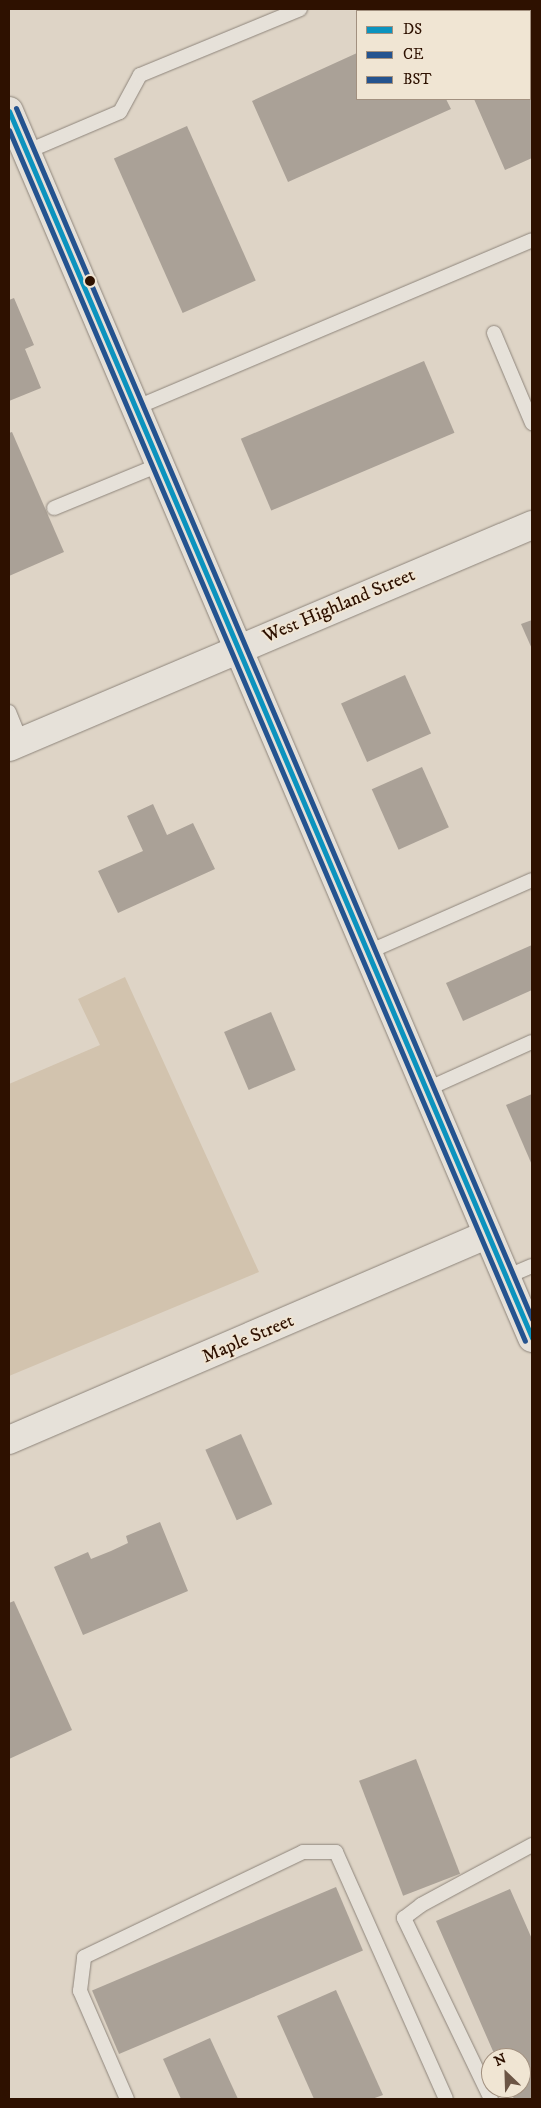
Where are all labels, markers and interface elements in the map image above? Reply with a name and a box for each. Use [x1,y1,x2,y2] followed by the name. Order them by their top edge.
[356,10,531,100] legend
[403,20,422,39] text: DS
[403,45,424,64] text: CE
[403,70,432,89] text: BST
[85,276,95,286] unlabelled marker
[259,564,419,648] street label: West Highland Street
[199,1309,297,1369] street label: Maple Street
[481,2048,531,2098] north arrow
[491,2050,509,2071] text: N

